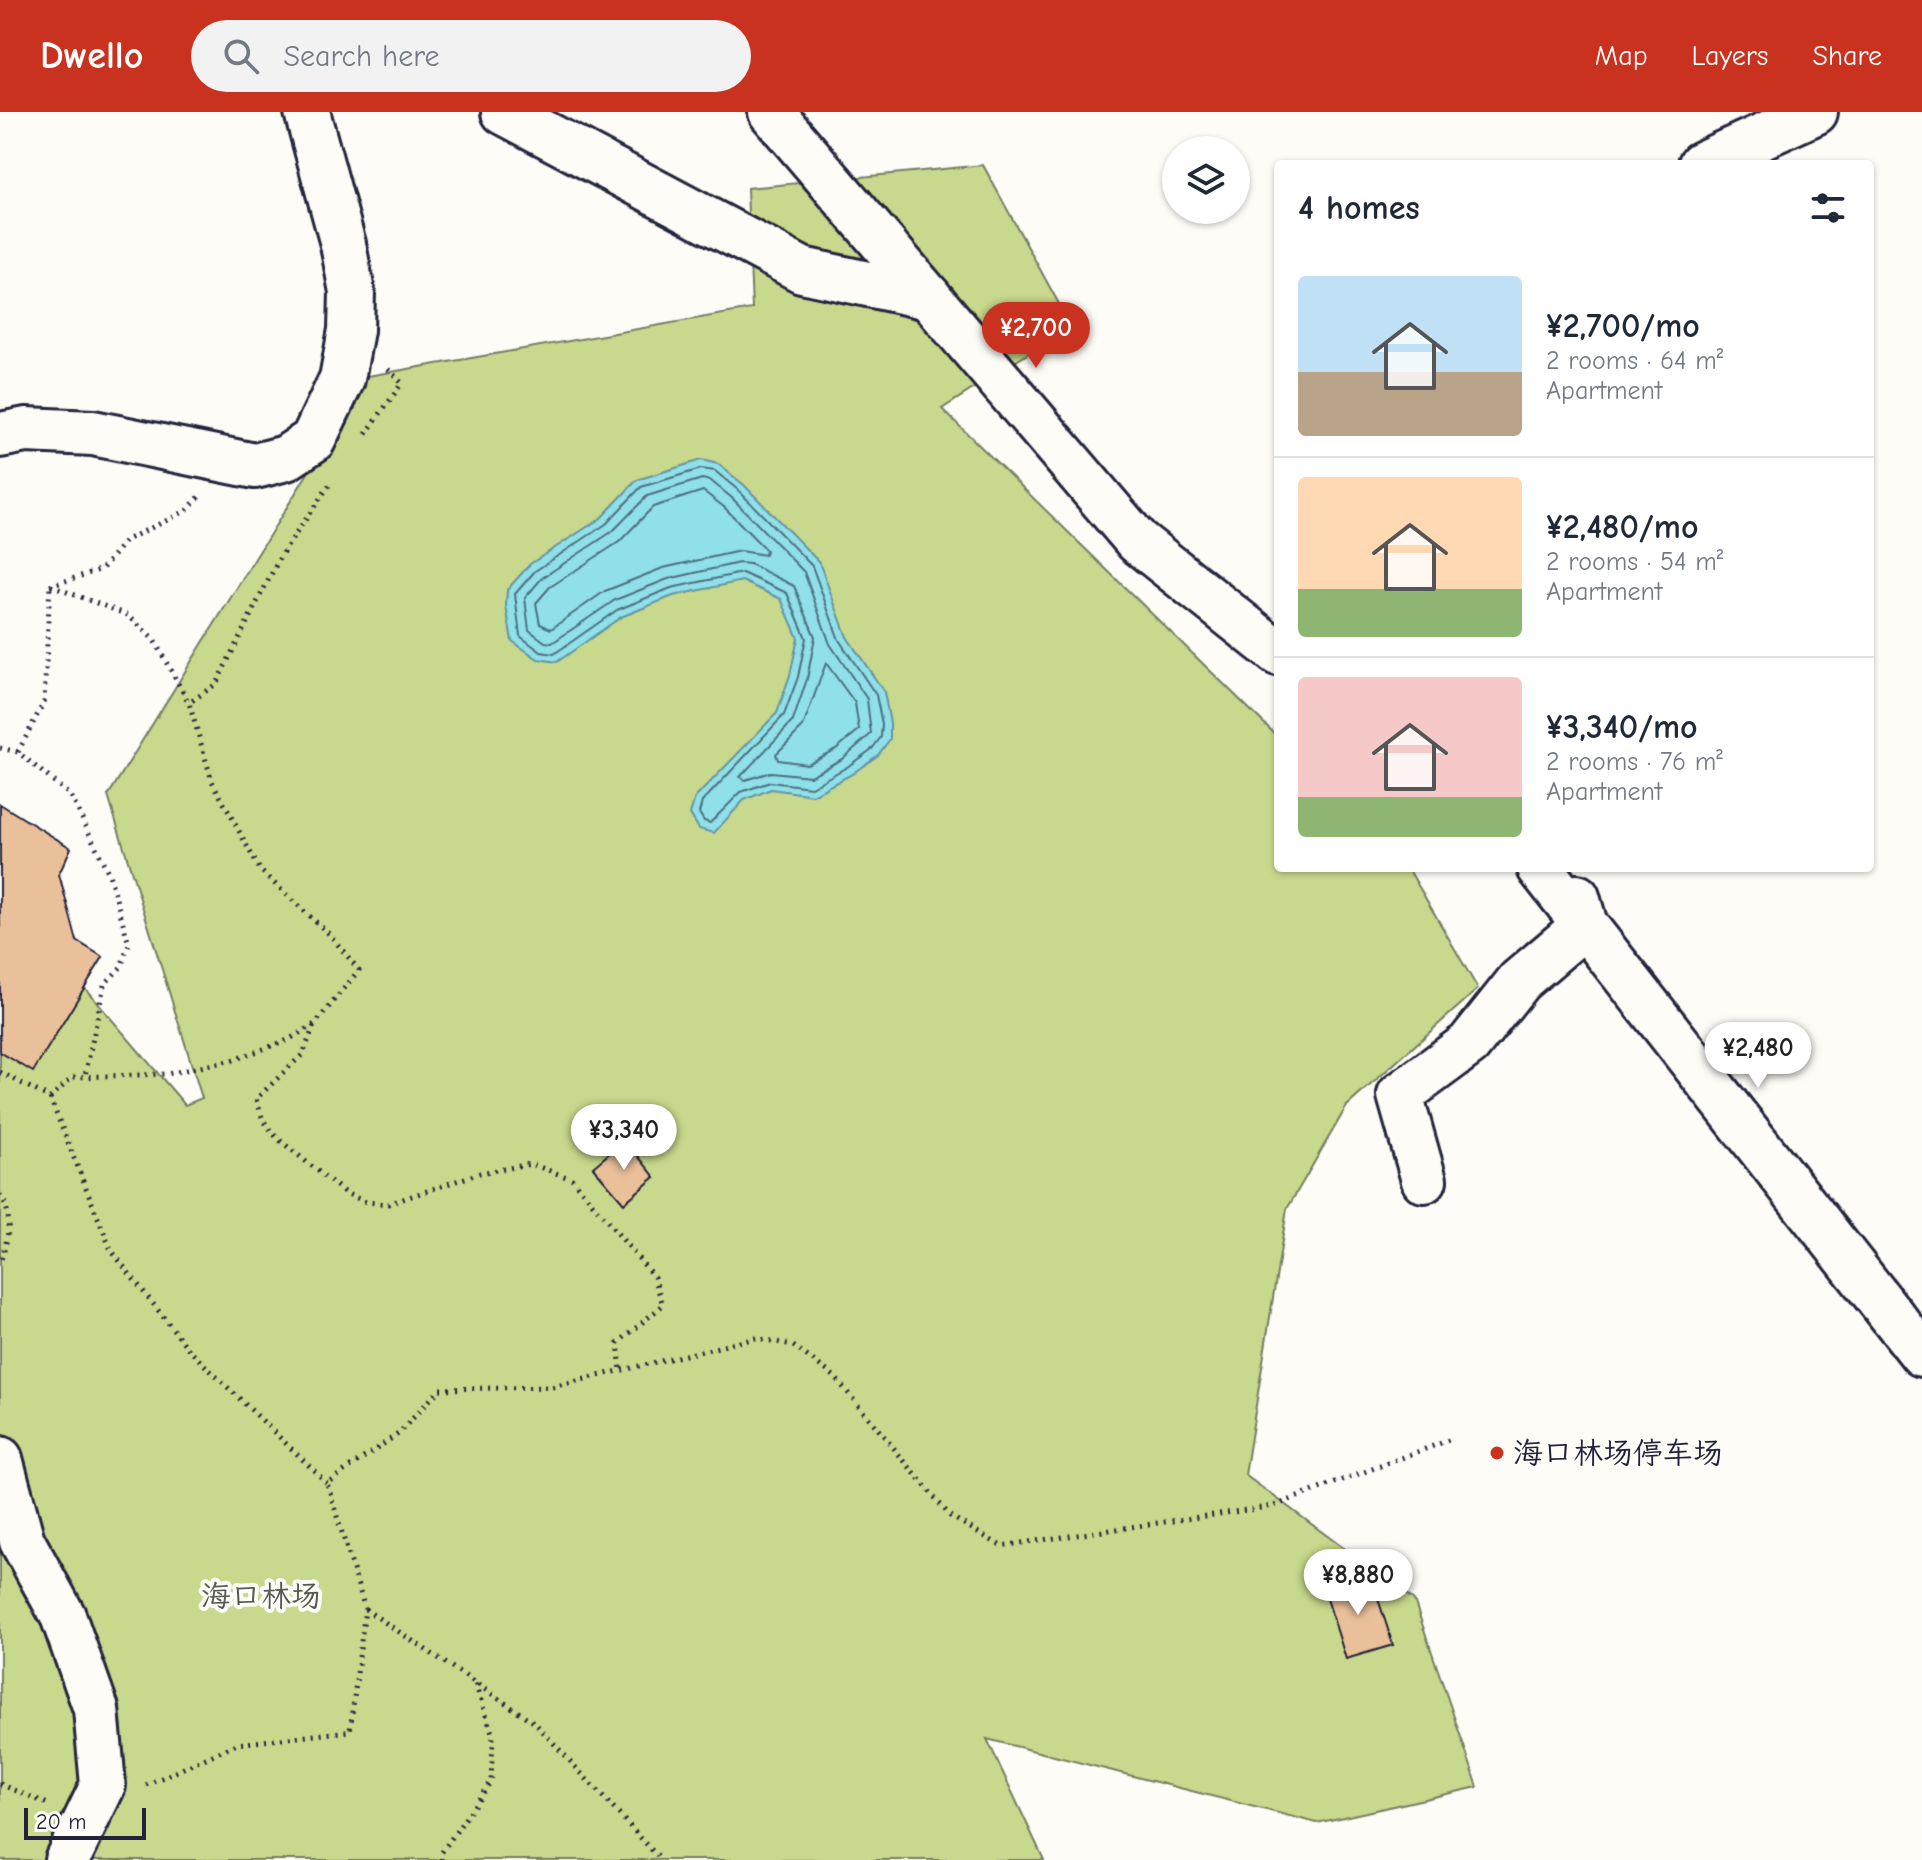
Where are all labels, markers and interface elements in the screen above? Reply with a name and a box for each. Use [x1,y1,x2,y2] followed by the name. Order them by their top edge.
[191,20,751,92] search box
[40,34,143,78] text: Dwello
[219,34,263,78] icon: search
[283,39,440,74] text: Search here
[1595,40,1648,72] text: Map
[1692,40,1768,72] text: Layers
[1812,40,1882,72] text: Share
[1162,136,1250,224] map controls
[1162,136,1250,224] button: layers
[1806,186,1850,230] icon: filters
[1298,188,1420,228] text: 4 homes
[971,302,1101,370] pin: ¥2,700
[1546,306,1700,346] text: ¥2,700/mo
[1362,308,1458,404] icon: home
[1000,313,1072,343] text: ¥2,700
[1546,346,1723,376] text: 2 rooms · 64 m²
[1546,376,1662,406] text: Apartment
[1546,507,1699,547] text: ¥2,480/mo
[1362,509,1458,605] icon: home
[1546,547,1723,577] text: 2 rooms · 54 m²
[1546,577,1662,607] text: Apartment
[1546,707,1698,747] text: ¥3,340/mo
[1362,709,1458,805] icon: home
[1546,747,1723,777] text: 2 rooms · 76 m²
[1546,777,1662,807] text: Apartment
[1693,1022,1823,1090] pin: ¥2,480
[1722,1033,1794,1063] text: ¥2,480
[559,1104,689,1172] pin: ¥3,340
[589,1115,659,1145] text: ¥3,340
[1513,1436,1723,1471] place label: 海口林场停车场
[1488,1444,1506,1462] marker: 海口林场停车场
[1293,1549,1423,1617] pin: ¥8,880
[1322,1560,1394,1590] text: ¥8,880
[201,1579,321,1614] park label: 海口林场
[24,1804,146,1840] scale bar
[36,1809,86,1835] text: 20 m

